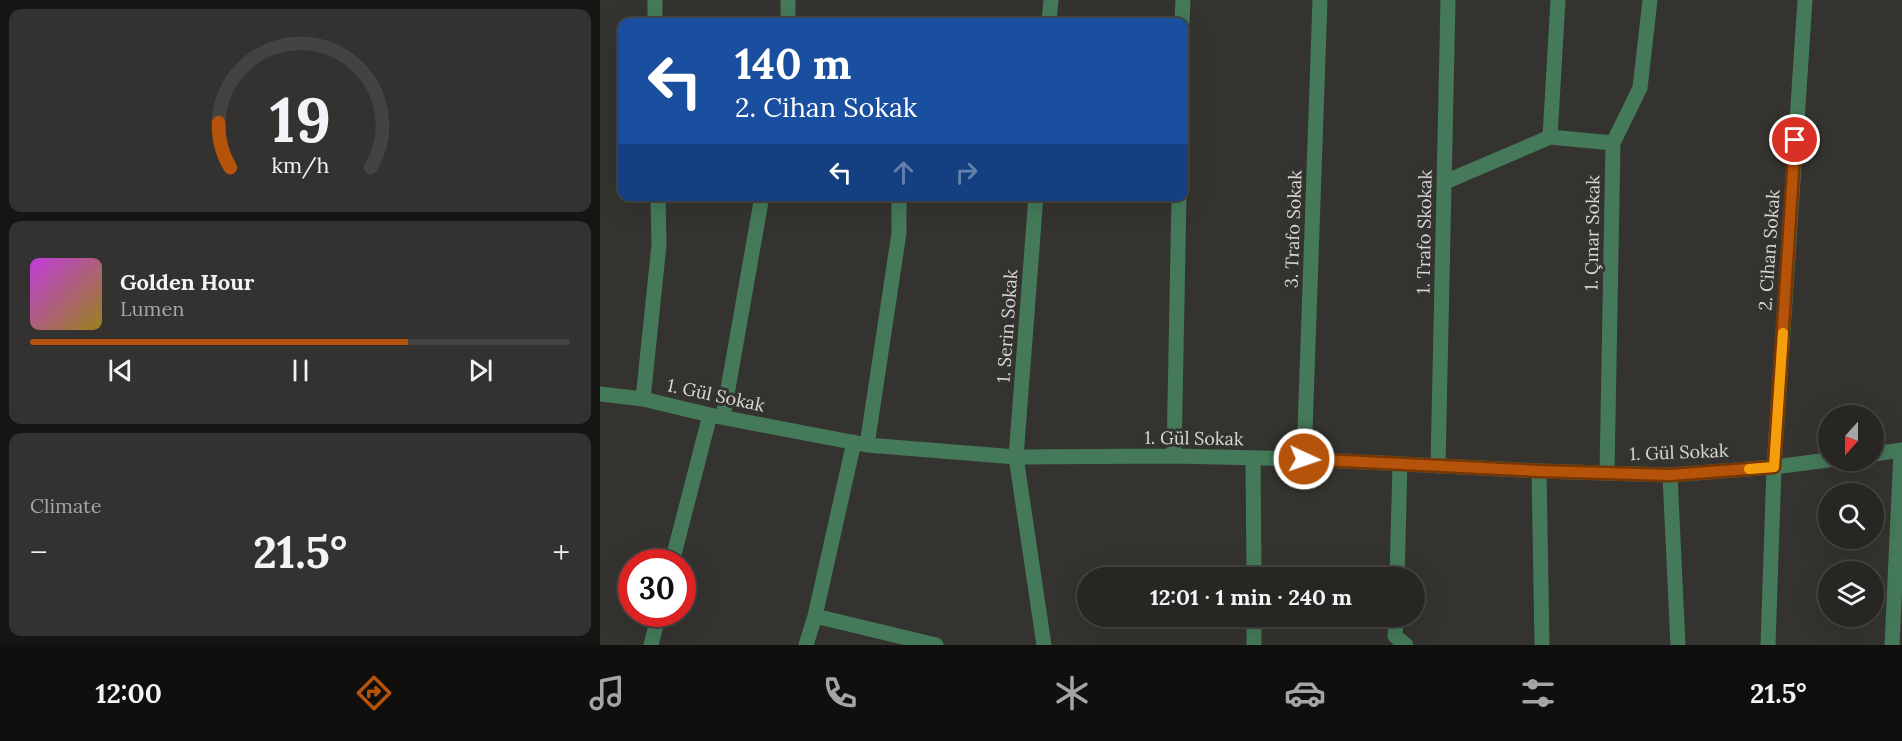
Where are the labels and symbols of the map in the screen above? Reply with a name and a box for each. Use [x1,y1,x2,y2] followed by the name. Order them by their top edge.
[1769,114,1820,165] pin
[1279,169,1307,288] street label: 3. Trafo Sokak
[1411,169,1437,294] street label: 1. Trafo Skokak
[1579,175,1605,291] street label: 1. Çınar Sokak
[1753,188,1785,311] street label: 2. Cihan Sokak
[992,268,1022,383] street label: 1. Serin Sokak
[665,373,767,417] street label: 1. Gül Sokak
[1818,405,1884,471] north arrow
[1144,426,1244,450] street label: 1. Gül Sokak
[1272,427,1336,491] position arrow
[1629,439,1729,465] street label: 1. Gül Sokak
[618,549,696,627] speed limit sign: 30

